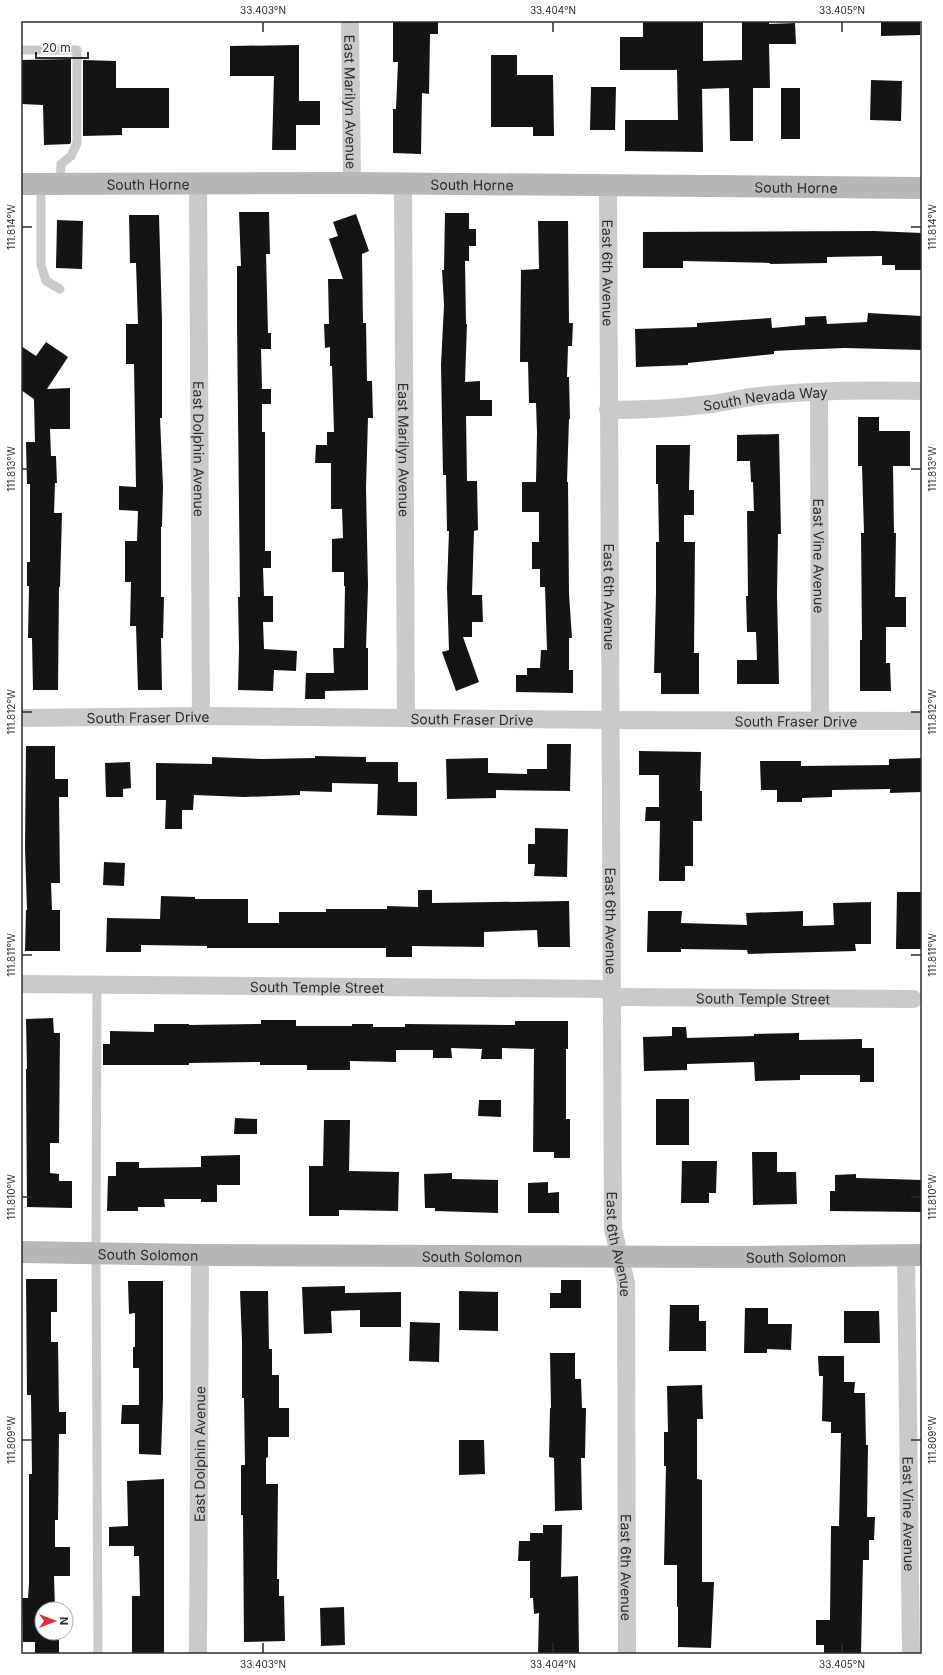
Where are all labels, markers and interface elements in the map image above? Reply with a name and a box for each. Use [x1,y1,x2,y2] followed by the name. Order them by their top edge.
[240,4,286,16] text: 33.403°N
[530,4,576,16] text: 33.404°N
[819,4,865,16] text: 33.405°N
[36,34,88,60] scale bar
[342,35,360,169] street label: East Marilyn Avenue
[42,40,71,55] text: 20 m
[106,175,190,192] street label: South Horne
[430,175,514,193] street label: South Horne
[754,178,838,196] street label: South Horne
[5,204,17,250] text: 111.814°W
[926,204,938,250] text: 111.814°W
[600,219,617,327] street label: East 6th Avenue
[191,381,208,517] street label: East Dolphin Avenue
[396,383,413,517] street label: East Marilyn Avenue
[702,383,828,413] street label: South Nevada Way
[5,446,17,492] text: 111.813°W
[926,446,938,492] text: 111.813°W
[811,499,828,613] street label: East Vine Avenue
[601,543,619,651] street label: East 6th Avenue
[5,689,17,735] text: 111.812°W
[926,689,938,735] text: 111.812°W
[86,707,210,726] street label: South Fraser Drive
[410,710,534,728] street label: South Fraser Drive
[734,712,858,729] street label: South Fraser Drive
[603,867,620,975] street label: East 6th Avenue
[5,933,17,977] text: 111.811°W
[926,933,938,977] text: 111.811°W
[250,977,385,996] street label: South Temple Street
[696,989,831,1007] street label: South Temple Street
[5,1174,17,1220] text: 111.810°W
[926,1174,938,1220] text: 111.810°W
[604,1191,635,1297] street label: East 6th Avenue
[98,1245,198,1263] street label: South Solomon
[422,1247,522,1265] street label: South Solomon
[746,1247,846,1265] street label: South Solomon
[190,1386,208,1522] street label: East Dolphin Avenue
[5,1416,17,1464] text: 111.809°W
[926,1416,938,1464] text: 111.809°W
[900,1456,918,1572] street label: East Vine Avenue
[618,1514,635,1621] street label: East 6th Avenue
[34,1601,74,1641] north arrow
[57,1617,71,1625] text: N
[240,1658,286,1670] text: 33.403°N
[530,1658,576,1670] text: 33.404°N
[819,1658,865,1670] text: 33.405°N

